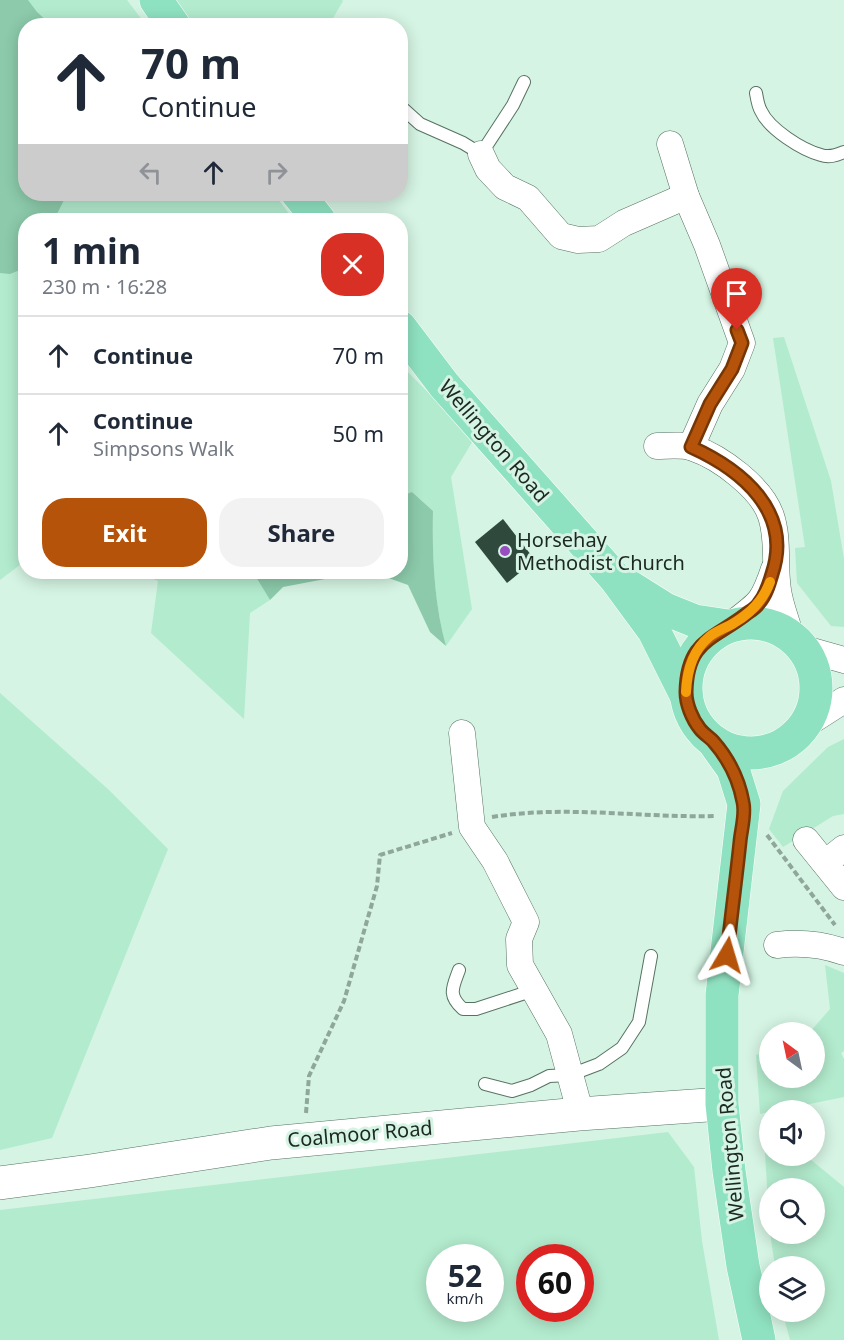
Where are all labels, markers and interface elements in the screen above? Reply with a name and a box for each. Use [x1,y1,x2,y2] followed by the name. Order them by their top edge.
[141,34,241,91] text: 70 m
[42,42,120,120] icon: ahead
[141,88,256,125] text: Continue
[134,156,167,189] icon: left
[197,156,230,189] icon: ahead
[260,156,293,189] icon: right
[42,226,141,275] text: 1 min
[321,233,384,296] button: close
[711,268,762,330] pin
[42,273,167,300] text: 230 m · 16:28
[720,277,753,310] icon: arrive
[42,339,75,372] icon: ahead
[93,340,193,370] text: Continue
[333,340,384,370] text: 70 m
[433,373,555,508] street label: Wellington Road
[93,405,193,435] text: Continue
[42,417,75,450] icon: ahead
[333,418,384,448] text: 50 m
[93,435,234,462] text: Simpsons Walk
[42,498,207,567] button: Exit
[219,498,384,567] button: Share
[517,526,685,576] place label: Horsehay Methodist Church
[498,544,512,558] marker: Horsehay Methodist Church
[695,923,759,987] position arrow
[759,1022,825,1088] north arrow
[759,1022,825,1322] map controls
[709,1066,750,1222] street label: Wellington Road
[759,1100,825,1166] button: sound
[286,1114,434,1153] street label: Coalmoor Road
[759,1178,825,1244] button: search
[516,1244,594,1322] speed limit sign: 60
[448,1255,482,1296] text: 52
[759,1256,825,1322] button: layers
[447,1288,483,1308] text: km/h

